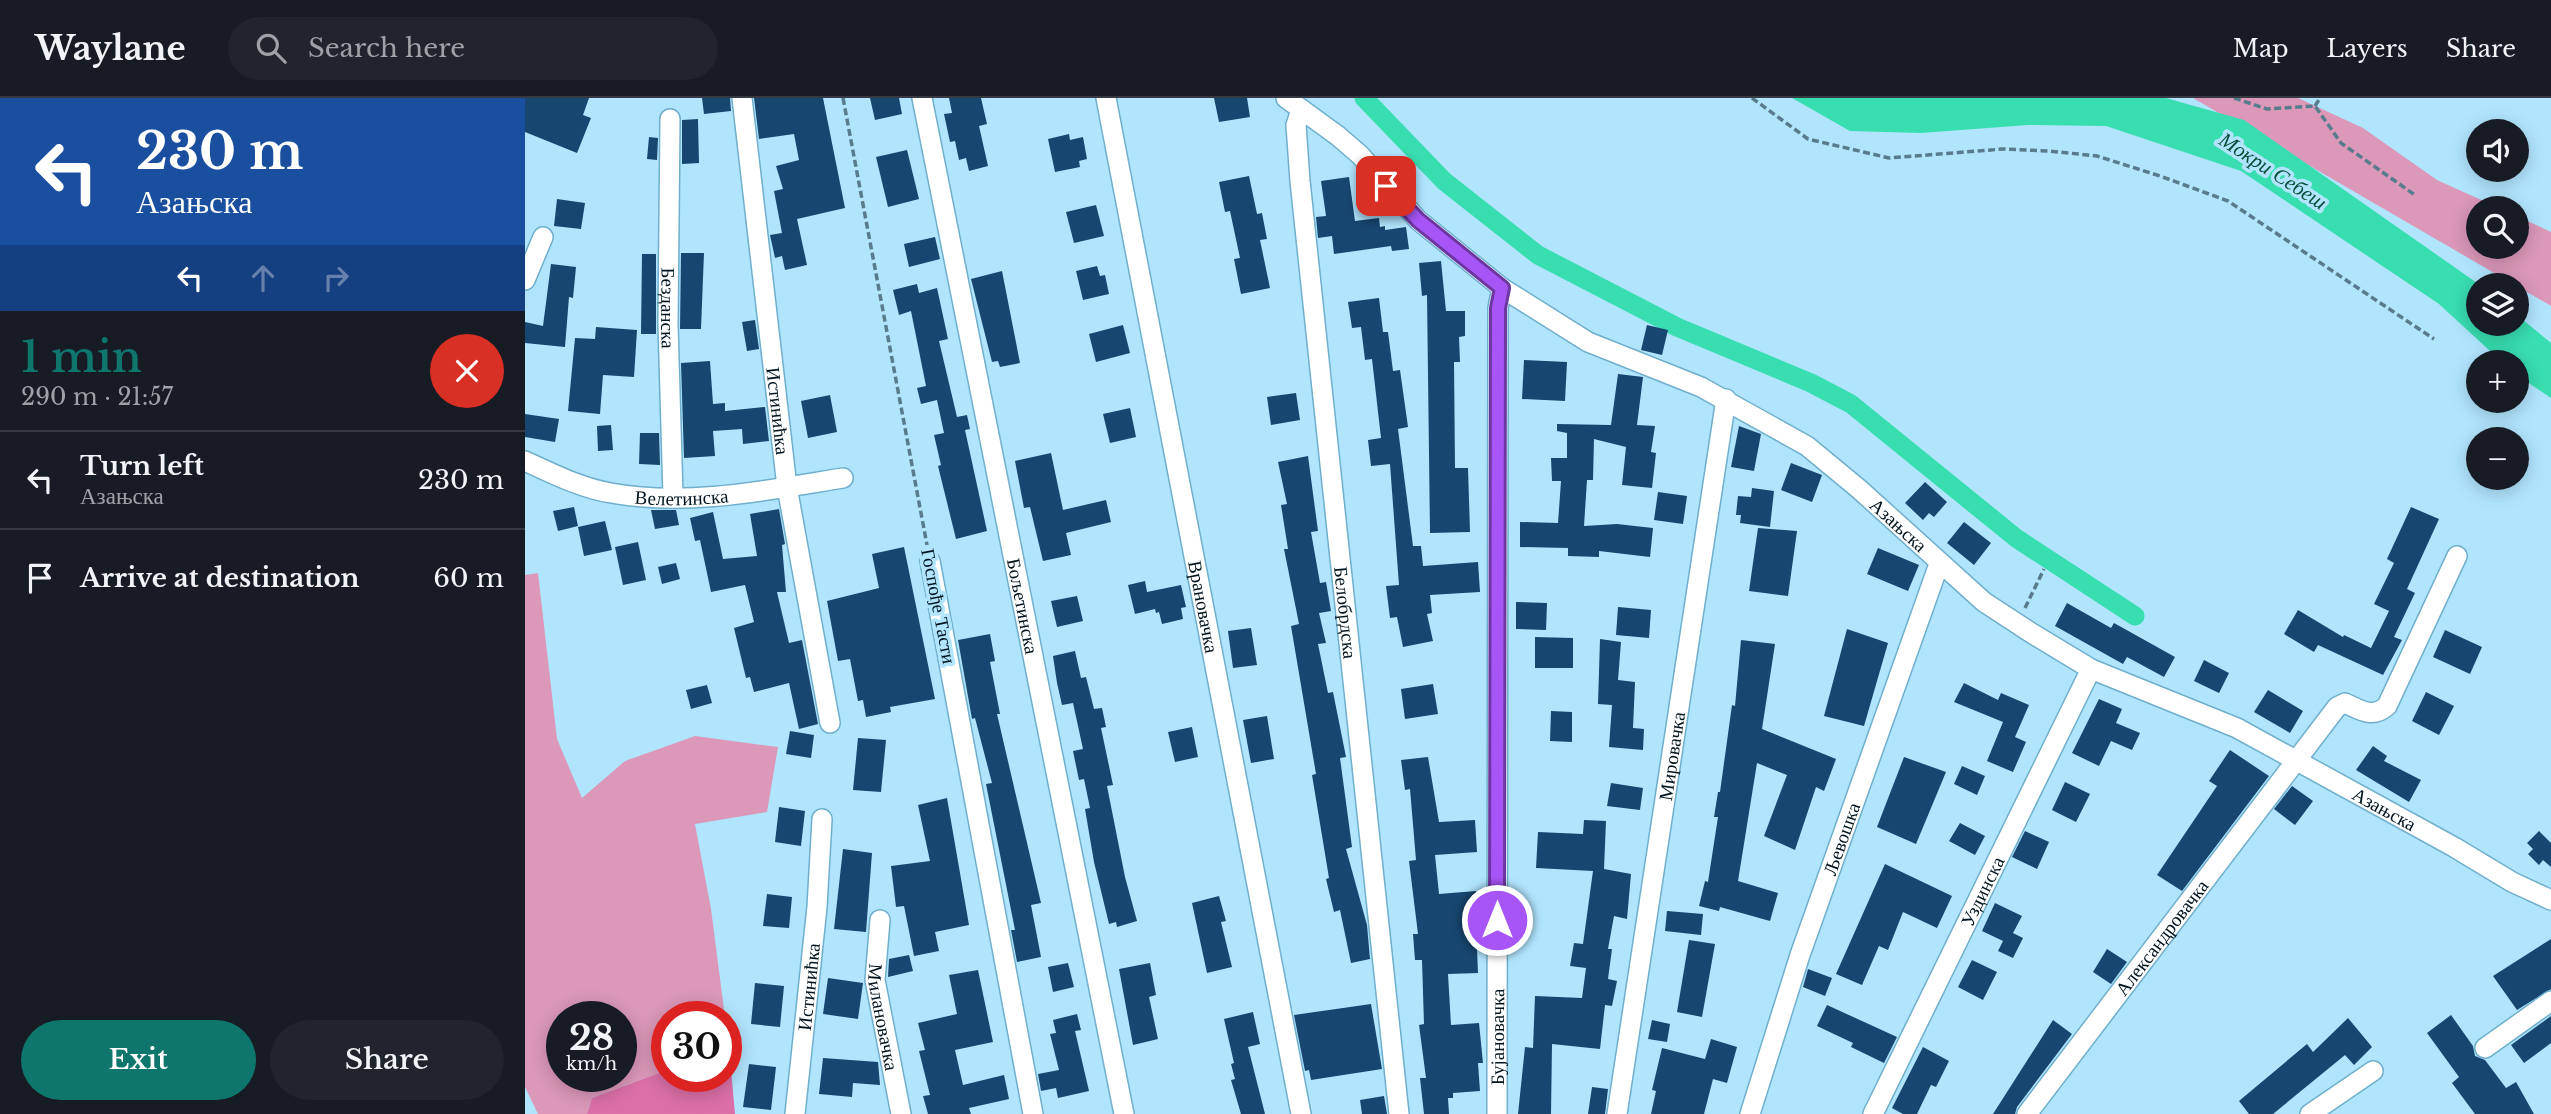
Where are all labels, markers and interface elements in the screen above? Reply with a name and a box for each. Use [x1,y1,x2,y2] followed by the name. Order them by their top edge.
[228,17,718,80] search box
[35,28,186,69] text: Waylane
[252,29,290,67] icon: search
[308,32,465,64] text: Search here
[2233,34,2289,63] text: Map
[2327,34,2408,63] text: Layers
[2446,34,2516,63] text: Share
[2466,119,2529,490] map controls
[2466,119,2529,182] button: sound
[136,121,303,182] text: 230 m
[21,126,112,217] icon: left
[2213,126,2332,216] water label: Мокри Себеш
[1356,156,1416,216] pin
[1367,167,1405,205] icon: arrive
[136,182,253,222] text: Азањска
[2466,196,2529,259] button: search
[171,259,209,297] icon: left
[244,259,282,297] icon: ahead
[317,259,355,297] icon: right
[656,267,680,349] street label: Безданска
[2466,273,2529,336] button: layers
[21,331,142,383] text: 1 min
[430,334,504,408] button: close
[2466,350,2529,413] button: +
[761,366,794,457] street label: Истинићка
[21,383,173,411] text: 290 m · 21:57
[2466,427,2529,490] button: −
[80,450,204,482] text: Turn left
[21,461,59,499] icon: left
[418,464,504,496] text: 230 m
[80,482,164,510] text: Азањска
[634,484,730,510] street label: Велетинска
[1865,493,1932,557] street label: Азањска
[916,547,961,666] street label: Госпође Тасти
[1002,556,1043,657] street label: Бољетинска
[21,559,59,597] icon: arrive
[1183,559,1223,656] street label: Врановачка
[80,562,360,594] text: Arrive at destination
[433,562,504,594] text: 60 m
[1329,565,1362,661] street label: Белобрдска
[1654,710,1690,802] street label: Мировачка
[2348,783,2421,836] street label: Азањска
[1818,799,1865,878] street label: Љевошка
[1956,852,2010,930] street label: Уздинска
[2110,875,2214,1000] street label: Александровачка
[1460,883,1534,957] position arrow
[793,941,825,1032] street label: Истинићка
[863,963,903,1073] street label: Милановачка
[1486,988,1509,1085] street label: Бујановачка
[651,1001,742,1092] speed limit sign: 30
[569,1016,614,1059] text: 28
[21,1020,256,1100] button: Exit
[270,1020,504,1100] button: Share
[566,1053,617,1075] text: km/h

